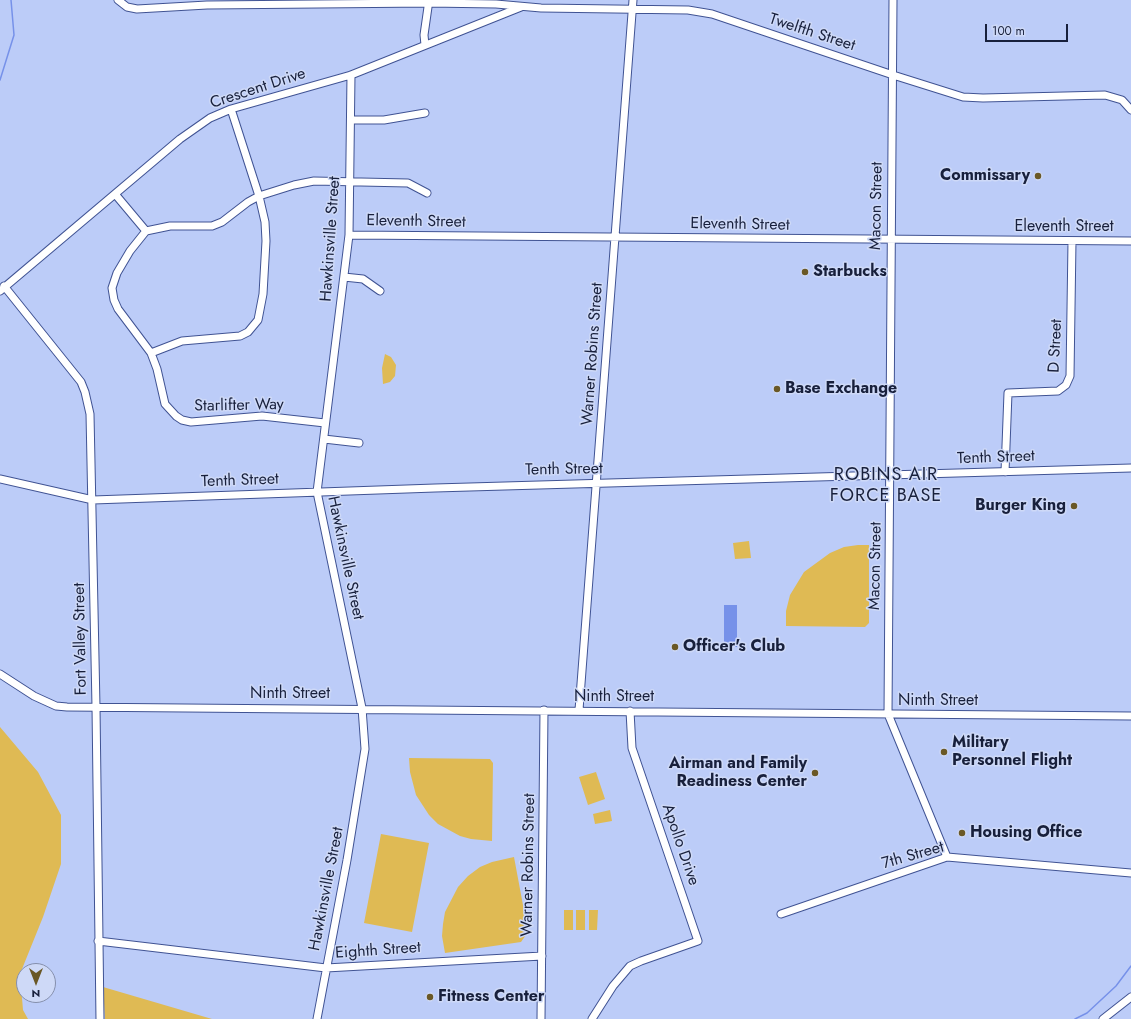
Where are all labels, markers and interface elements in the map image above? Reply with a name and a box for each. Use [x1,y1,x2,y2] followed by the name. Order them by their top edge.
[767,10,857,56] street label: Twelfth Street
[987,16,1070,42] scale bar
[992,22,1025,40] text: 100 m
[208,65,308,113] street label: Crescent Drive
[867,162,887,250] street label: Macon Street
[940,166,1030,186] place label: Commissary
[1033,171,1043,181] marker: Commissary
[317,176,345,302] street label: Hawkinsville Street
[366,212,466,232] street label: Eleventh Street
[690,215,790,235] street label: Eleventh Street
[1014,217,1114,237] street label: Eleventh Street
[813,262,887,282] place label: Starbucks
[800,267,810,277] marker: Starbucks
[578,282,608,426] street label: Warner Robins Street
[1045,319,1067,373] street label: D Street
[785,379,897,399] place label: Base Exchange
[772,384,782,394] marker: Base Exchange
[194,396,284,416] street label: Starlifter Way
[957,447,1035,469] street label: Tenth Street
[525,460,603,480] street label: Tenth Street
[830,465,942,508] district label: ROBINS AIR FORCE BASE
[201,470,279,492] street label: Tenth Street
[323,495,367,621] street label: Hawkinsville Street
[975,496,1066,516] place label: Burger King
[1069,501,1079,511] marker: Burger King
[866,522,886,610] street label: Macon Street
[70,583,92,695] street label: Fort Valley Street
[683,637,785,657] place label: Officer's Club
[670,642,680,652] marker: Officer's Club
[250,684,330,704] street label: Ninth Street
[574,687,654,707] street label: Ninth Street
[898,691,978,711] street label: Ninth Street
[952,733,1072,771] place label: Military Personnel Flight
[939,747,949,757] marker: Military Personnel Flight
[669,754,807,792] place label: Airman and Family Readiness Center
[810,768,820,778] marker: Airman and Family Readiness Center
[518,793,540,937] street label: Warner Robins Street
[657,802,703,888] street label: Apollo Drive
[970,823,1082,843] place label: Housing Office
[306,825,348,953] street label: Hawkinsville Street
[957,828,967,838] marker: Housing Office
[880,838,946,874] street label: 7th Street
[335,938,421,964] street label: Eighth Street
[16,963,56,1003] north arrow
[32,986,40,1002] text: N
[438,987,545,1007] place label: Fitness Center
[425,992,435,1002] marker: Fitness Center

